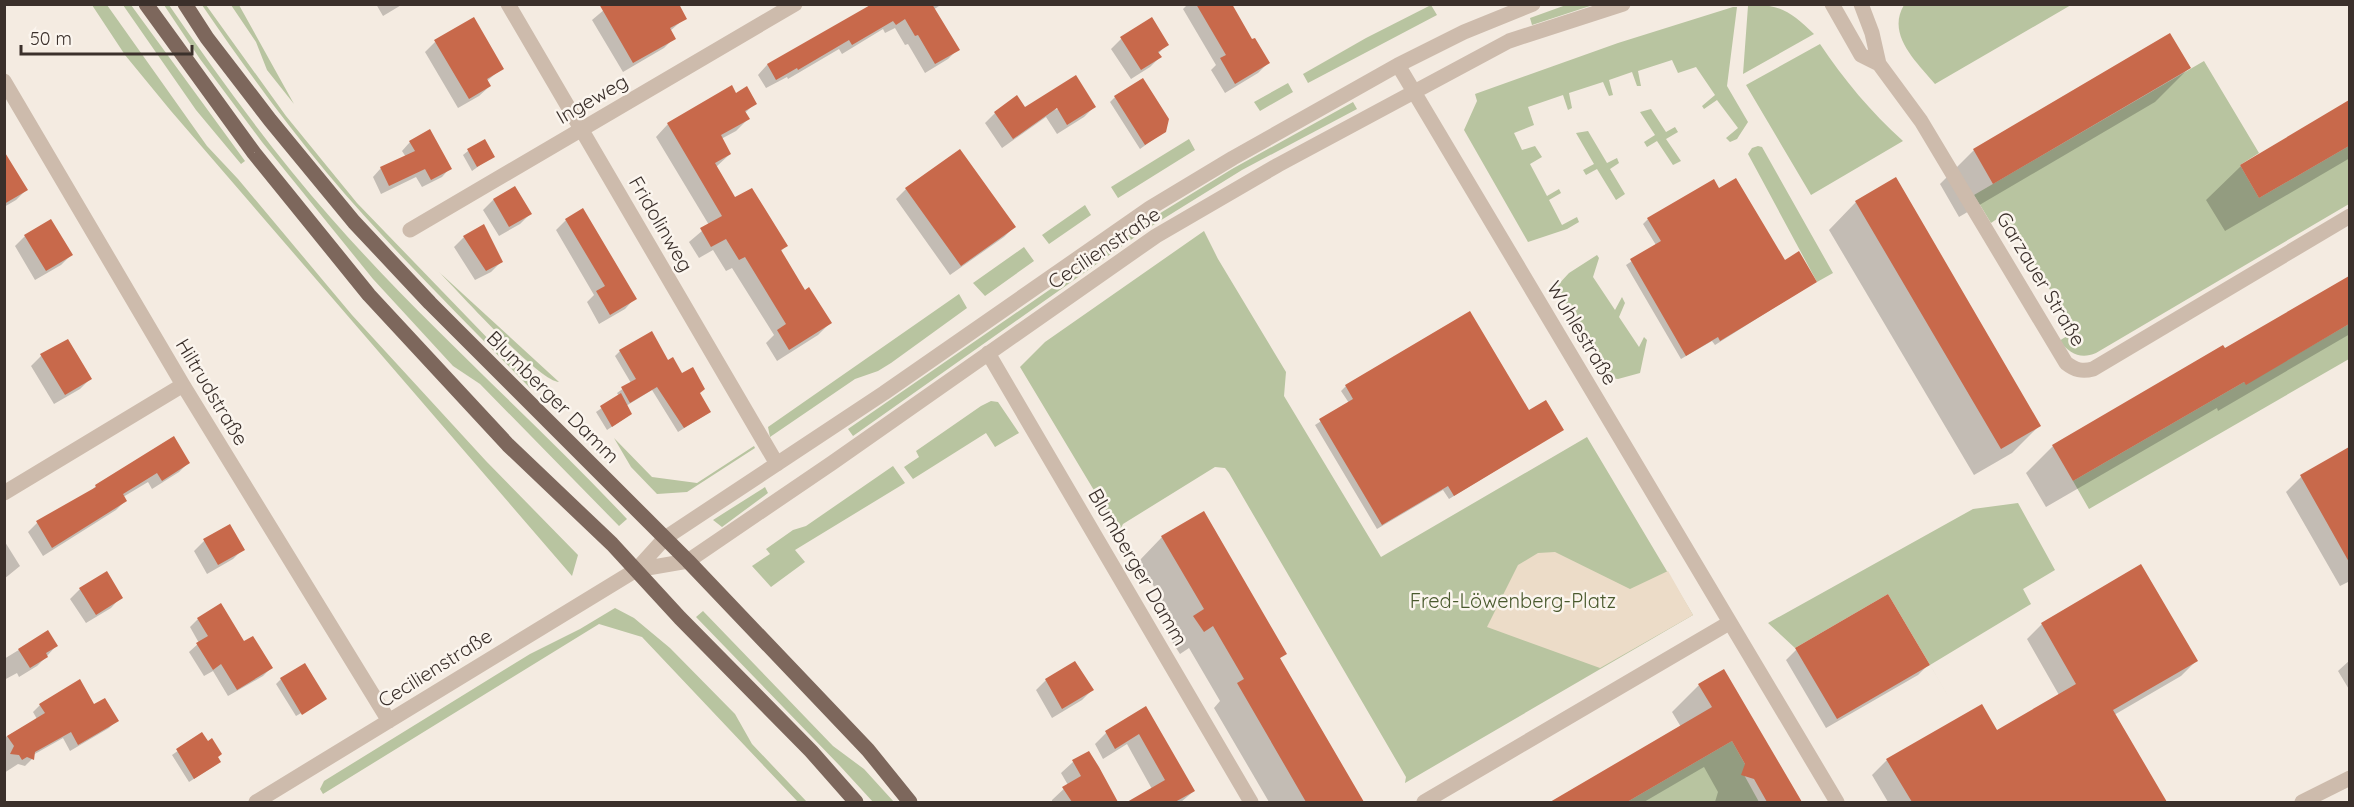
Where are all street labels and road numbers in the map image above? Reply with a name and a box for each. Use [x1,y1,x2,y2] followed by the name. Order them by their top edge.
[551,68,632,129] street label: Ingeweg
[624,171,699,276] street label: Fridolinweg
[1043,201,1165,294] street label: Cecilienstraße
[1991,207,2091,350] street label: Garzauer Straße
[1542,276,1623,389] street label: Wuhlestraße
[482,325,625,468] street label: Blumberger Damm
[171,334,254,450] street label: Hiltrudstraße
[1083,484,1194,650] street label: Blumberger Damm
[373,623,496,713] street label: Cecilienstraße

